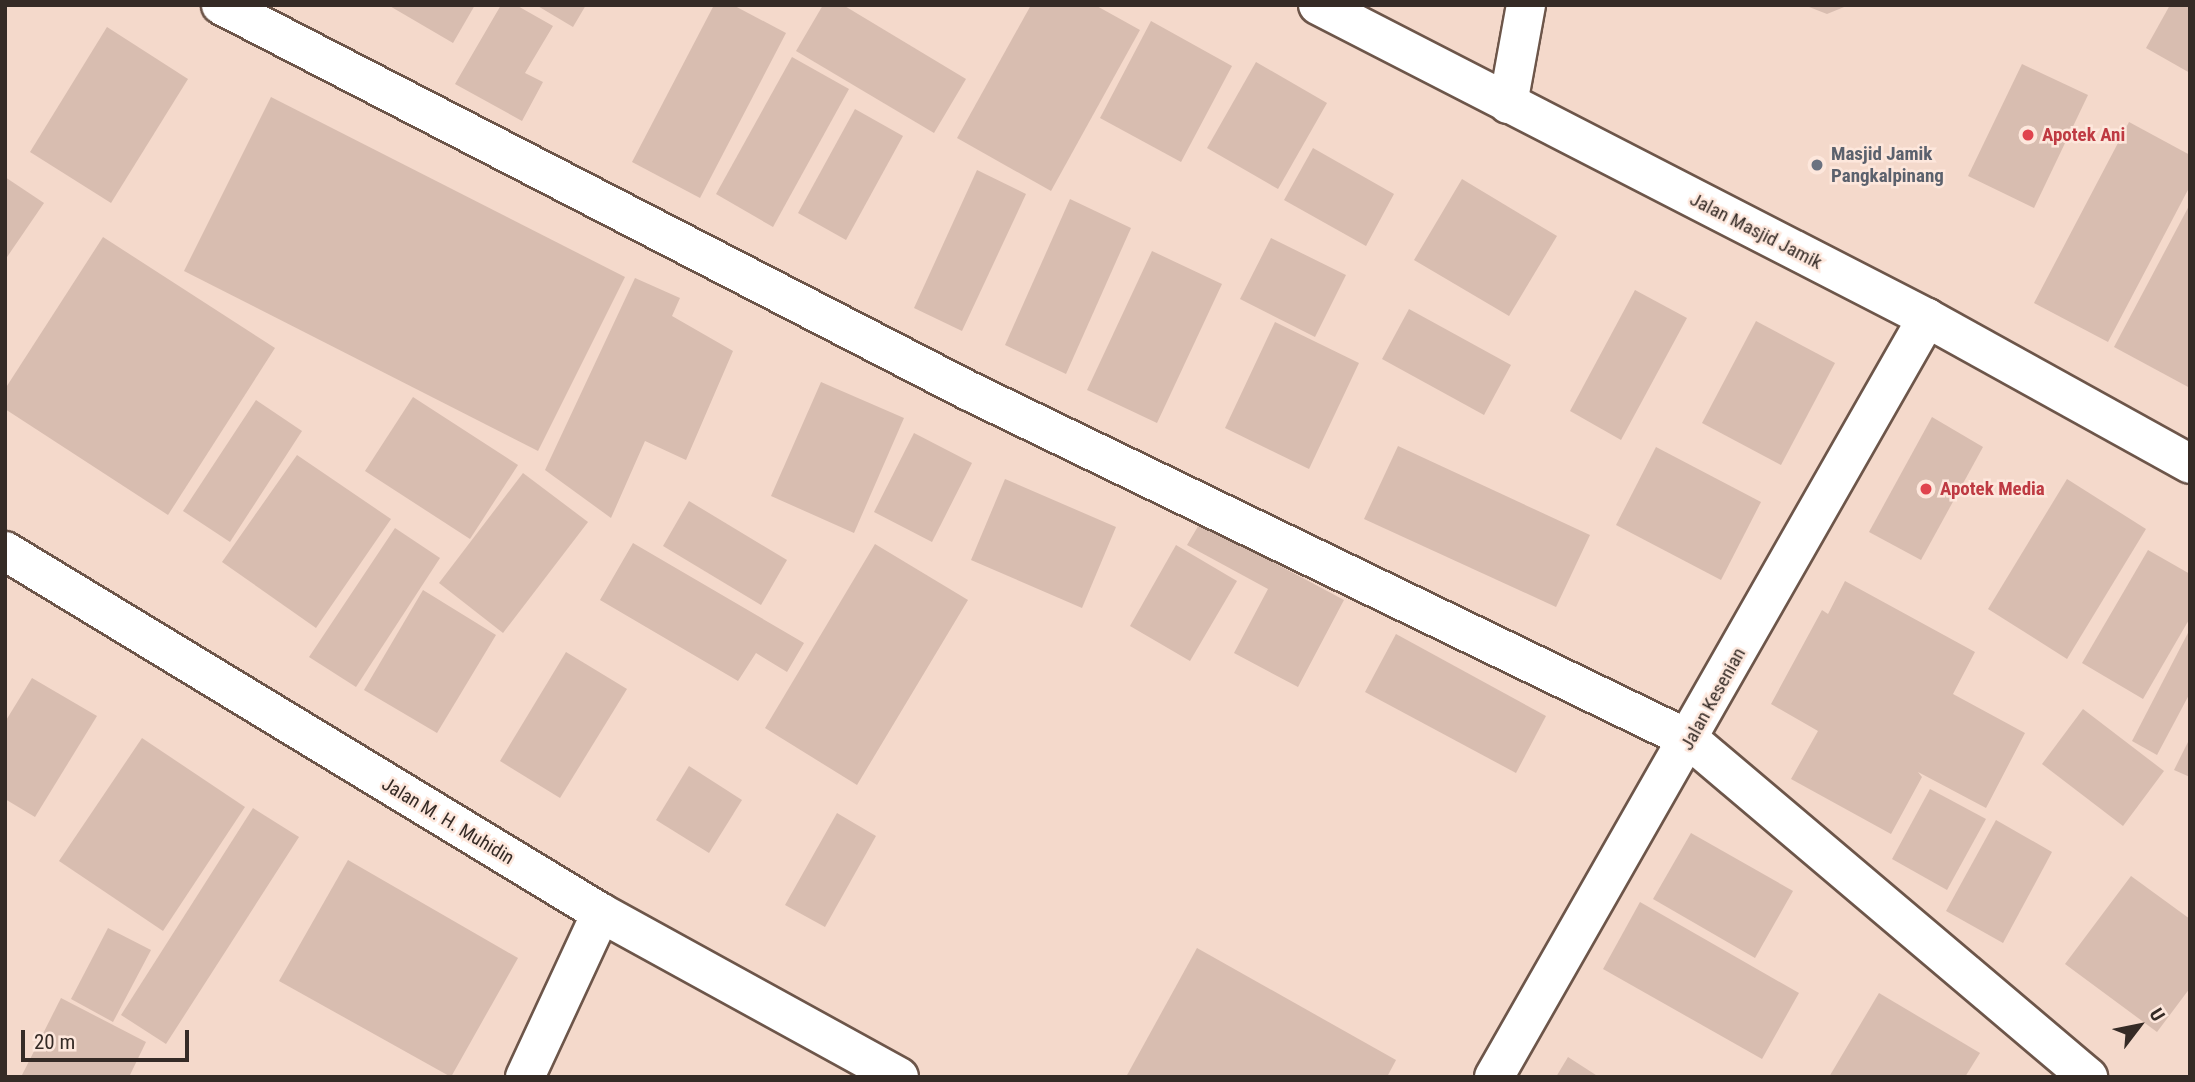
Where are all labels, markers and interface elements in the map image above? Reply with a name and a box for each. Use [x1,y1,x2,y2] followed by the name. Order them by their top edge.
[2042,124,2125,146] place label: Apotek Ani
[2020,127,2036,143] marker: Apotek Ani
[1831,143,1944,187] place label: Masjid Jamik Pangkalpinang
[1809,157,1825,173] marker: Masjid Jamik Pangkalpinang
[1686,188,1826,274] street label: Jalan Masjid Jamik
[1940,478,2045,500] place label: Apotek Media
[1918,481,1934,497] marker: Apotek Media
[1675,644,1751,754] street label: Jalan Kesenian
[378,773,518,869] street label: Jalan M. H. Muhidin
[2104,991,2174,1061] north arrow
[2145,1004,2170,1025] text: U
[24,1016,192,1060] scale bar
[34,1030,75,1054] text: 20 m

